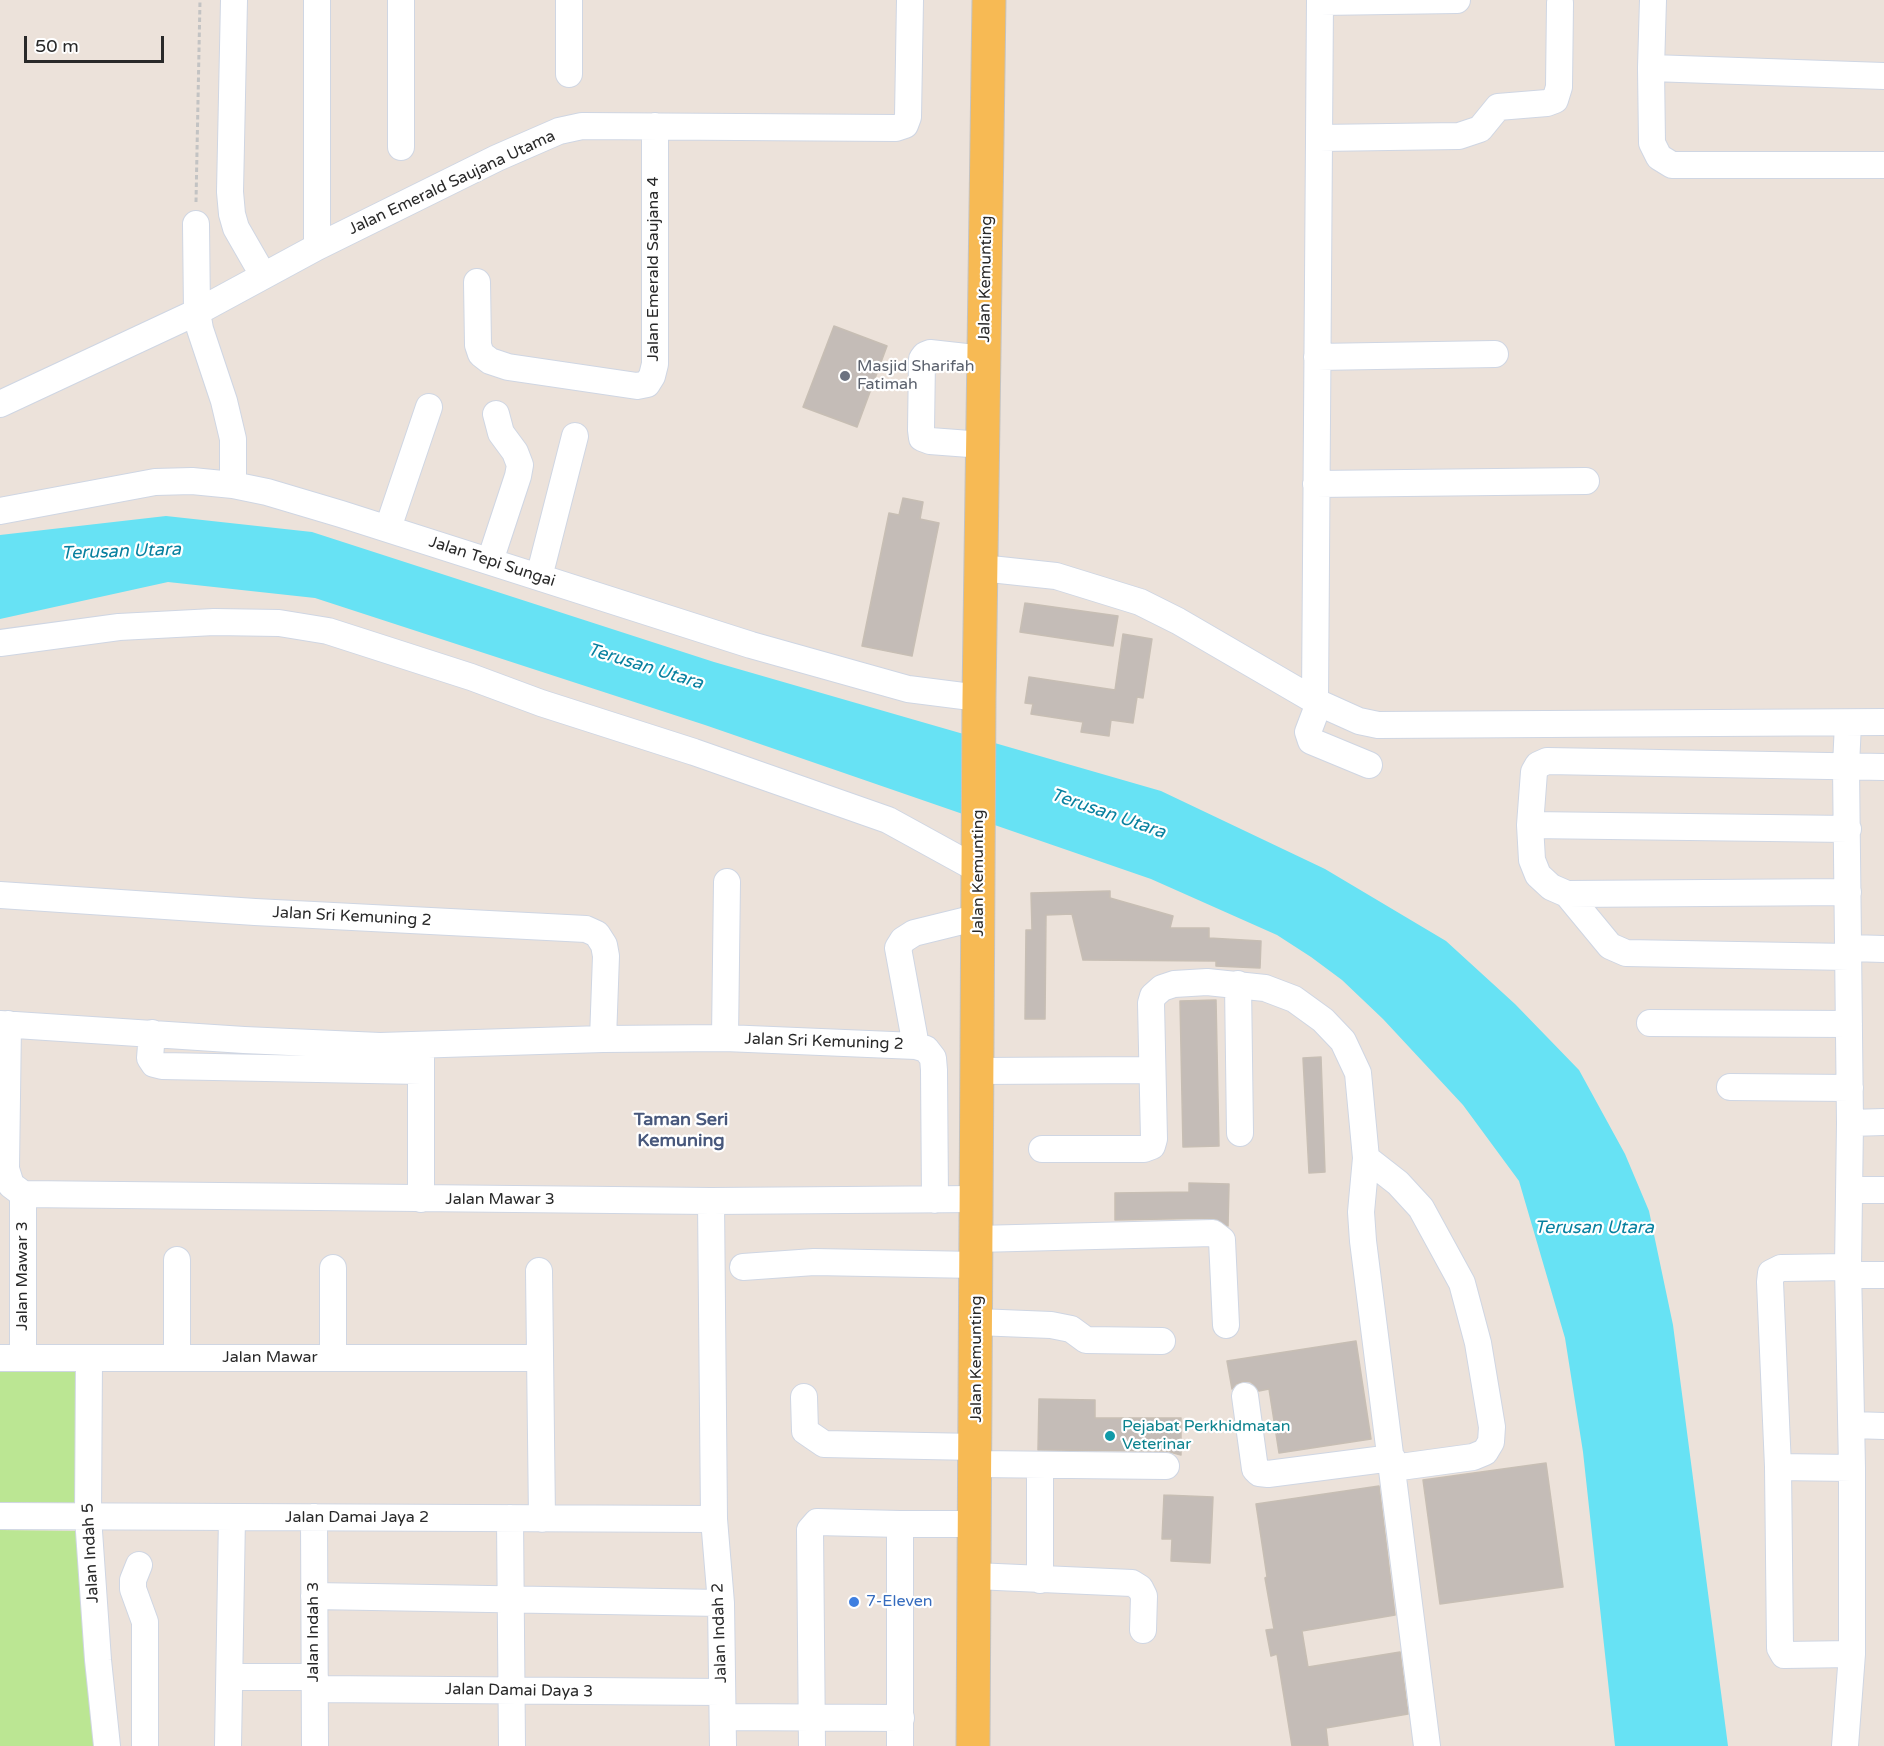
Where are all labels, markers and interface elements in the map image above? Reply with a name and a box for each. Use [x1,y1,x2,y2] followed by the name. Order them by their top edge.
[27,24,166,62] scale bar
[35,35,79,57] text: 50 m
[346,127,558,239] street label: Jalan Emerald Saujana Utama
[644,176,664,362] street label: Jalan Emerald Saujana 4
[975,215,997,343] street label: Jalan Kemunting
[857,357,975,395] place label: Masjid Sharifah Fatimah
[838,369,852,383] marker: Masjid Sharifah Fatimah
[426,533,558,591] street label: Jalan Tepi Sungai
[61,539,181,565] water label: Terusan Utara
[585,639,705,695] water label: Terusan Utara
[1048,784,1168,844] water label: Terusan Utara
[969,810,989,936] street label: Jalan Kemunting
[272,903,432,931] street label: Jalan Sri Kemuning 2
[744,1030,904,1054] street label: Jalan Sri Kemuning 2
[634,1109,728,1152] district label: Taman Seri Kemuning
[445,1190,555,1210] street label: Jalan Mawar 3
[1534,1217,1654,1239] water label: Terusan Utara
[13,1221,33,1331] street label: Jalan Mawar 3
[967,1296,987,1422] street label: Jalan Kemunting
[222,1348,318,1368] street label: Jalan Mawar
[1122,1417,1290,1455] place label: Pejabat Perkhidmatan Veterinar
[1103,1429,1117,1443] marker: Pejabat Perkhidmatan Veterinar
[79,1502,103,1604] street label: Jalan Indah 5
[285,1508,429,1528] street label: Jalan Damai Jaya 2
[304,1582,324,1682] street label: Jalan Indah 3
[709,1582,731,1684] street label: Jalan Indah 2
[866,1592,933,1612] place label: 7-Eleven
[847,1595,861,1609] marker: 7-Eleven
[445,1680,593,1702] street label: Jalan Damai Daya 3

